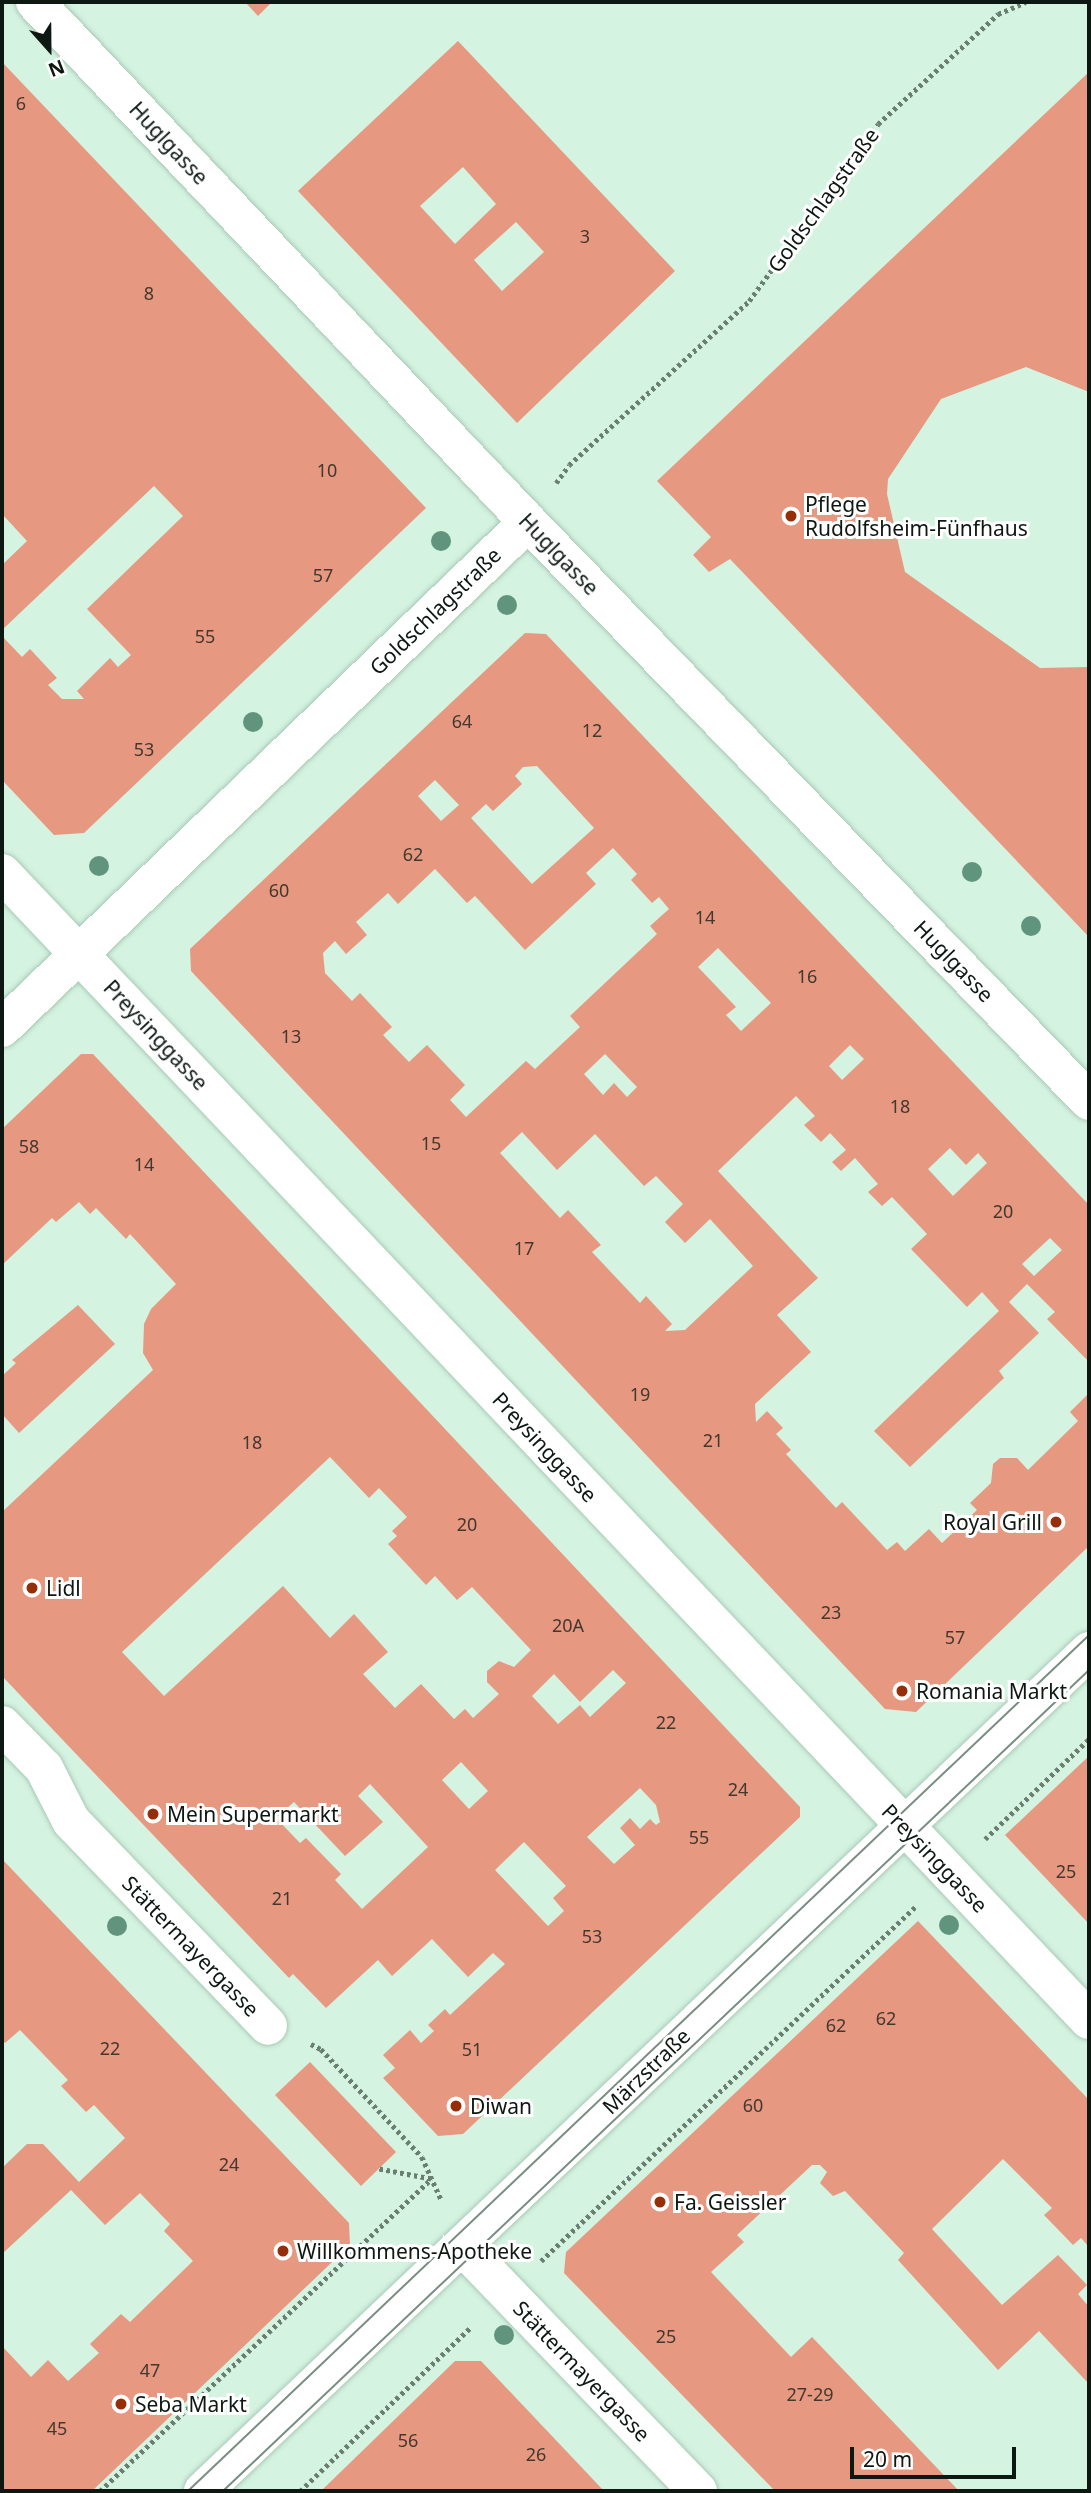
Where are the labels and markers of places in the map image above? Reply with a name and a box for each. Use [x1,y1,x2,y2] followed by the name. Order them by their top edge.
[805,491,1028,541] place label: Pflege Rudolfsheim-Fünfhaus
[783,508,799,524] marker: Pflege Rudolfsheim-Fünfhaus
[943,1509,1042,1535] place label: Royal Grill
[1048,1514,1064,1530] marker: Royal Grill
[46,1575,81,1601] place label: Lidl
[24,1580,40,1596] marker: Lidl
[916,1678,1067,1704] place label: Romania Markt
[894,1683,910,1699] marker: Romania Markt
[167,1801,339,1827] place label: Mein Supermarkt
[145,1806,161,1822] marker: Mein Supermarkt
[470,2093,532,2119] place label: Diwan
[448,2098,464,2114] marker: Diwan
[674,2189,786,2215] place label: Fa. Geissler
[652,2194,668,2210] marker: Fa. Geissler
[297,2238,532,2264] place label: Willkommens-Apotheke
[275,2243,291,2259] marker: Willkommens-Apotheke
[135,2391,247,2417] place label: Seba Markt
[113,2396,129,2412] marker: Seba Markt

